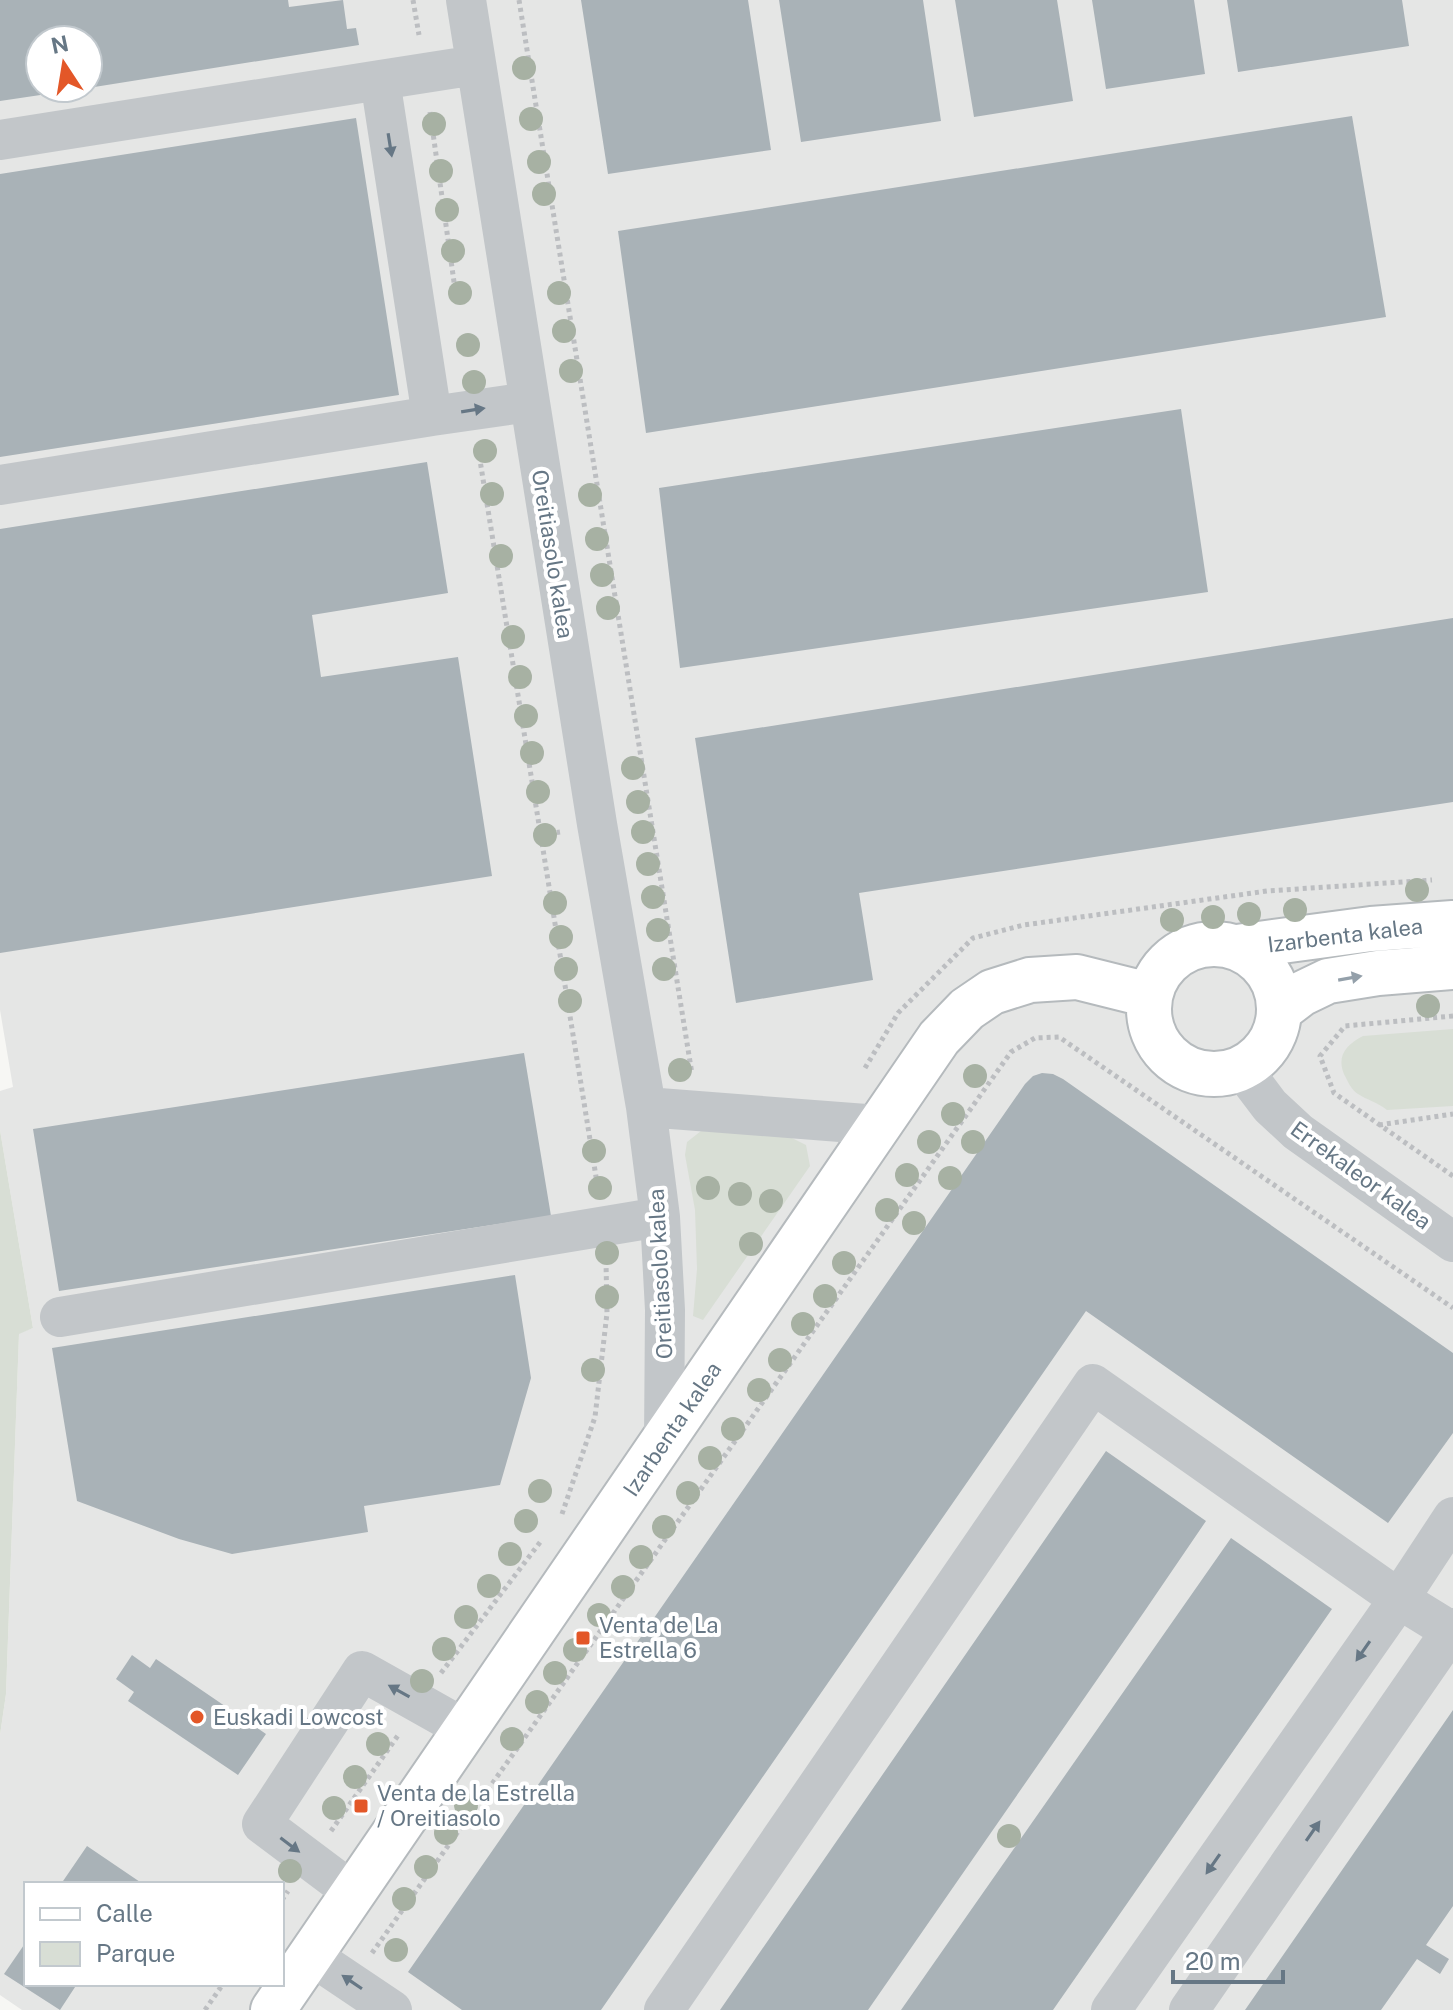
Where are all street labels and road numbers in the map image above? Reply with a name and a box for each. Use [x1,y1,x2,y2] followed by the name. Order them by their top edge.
[527,468,579,640] street label: Oreitiasolo kalea
[1266,913,1424,957] street label: Izarbenta kalea
[1286,1115,1436,1235] street label: Errekaleor kalea
[643,1188,677,1360] street label: Oreitiasolo kalea
[618,1357,726,1501] street label: Izarbenta kalea

